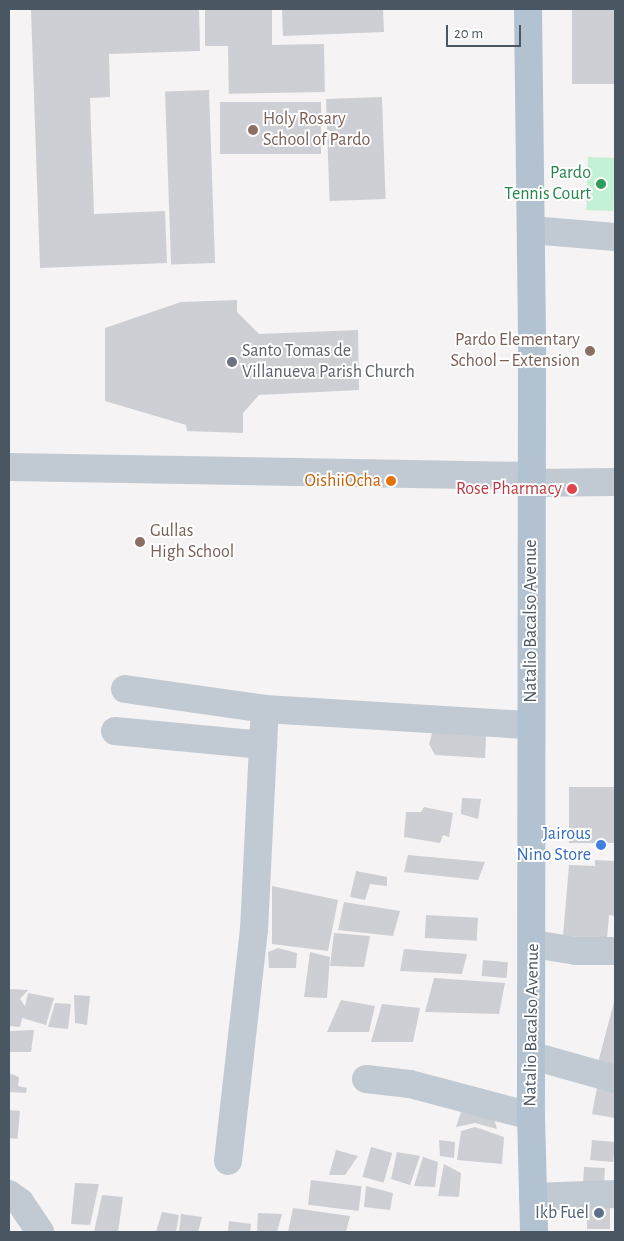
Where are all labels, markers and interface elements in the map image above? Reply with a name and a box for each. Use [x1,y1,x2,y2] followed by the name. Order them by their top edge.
[449,15,524,47] scale bar
[454,26,483,41] text: 20 m
[263,109,370,152] place label: Holy Rosary School of Pardo
[247,124,259,136] marker: Holy Rosary School of Pardo
[504,163,591,205] place label: Pardo Tennis Court
[595,178,607,190] marker: Pardo Tennis Court
[450,330,580,372] place label: Pardo Elementary School – Extension
[242,341,415,384] place label: Santo Tomas de Villanueva Parish Church
[584,345,596,357] marker: Pardo Elementary School – Extension
[226,356,238,368] marker: Santo Tomas de Villanueva Parish Church
[304,470,381,492] place label: OishiiOcha
[385,475,397,487] marker: OishiiOcha
[456,478,562,500] place label: Rose Pharmacy
[566,483,578,495] marker: Rose Pharmacy
[150,521,234,564] place label: Gullas High School
[134,536,146,548] marker: Gullas High School
[520,539,542,703] street label: Natalio Bacalso Avenue
[517,824,591,866] place label: Jairous Nino Store
[595,839,607,851] marker: Jairous Nino Store
[520,943,544,1107] street label: Natalio Bacalso Avenue
[535,1202,589,1224] place label: Ikb Fuel
[593,1207,605,1219] marker: Ikb Fuel

